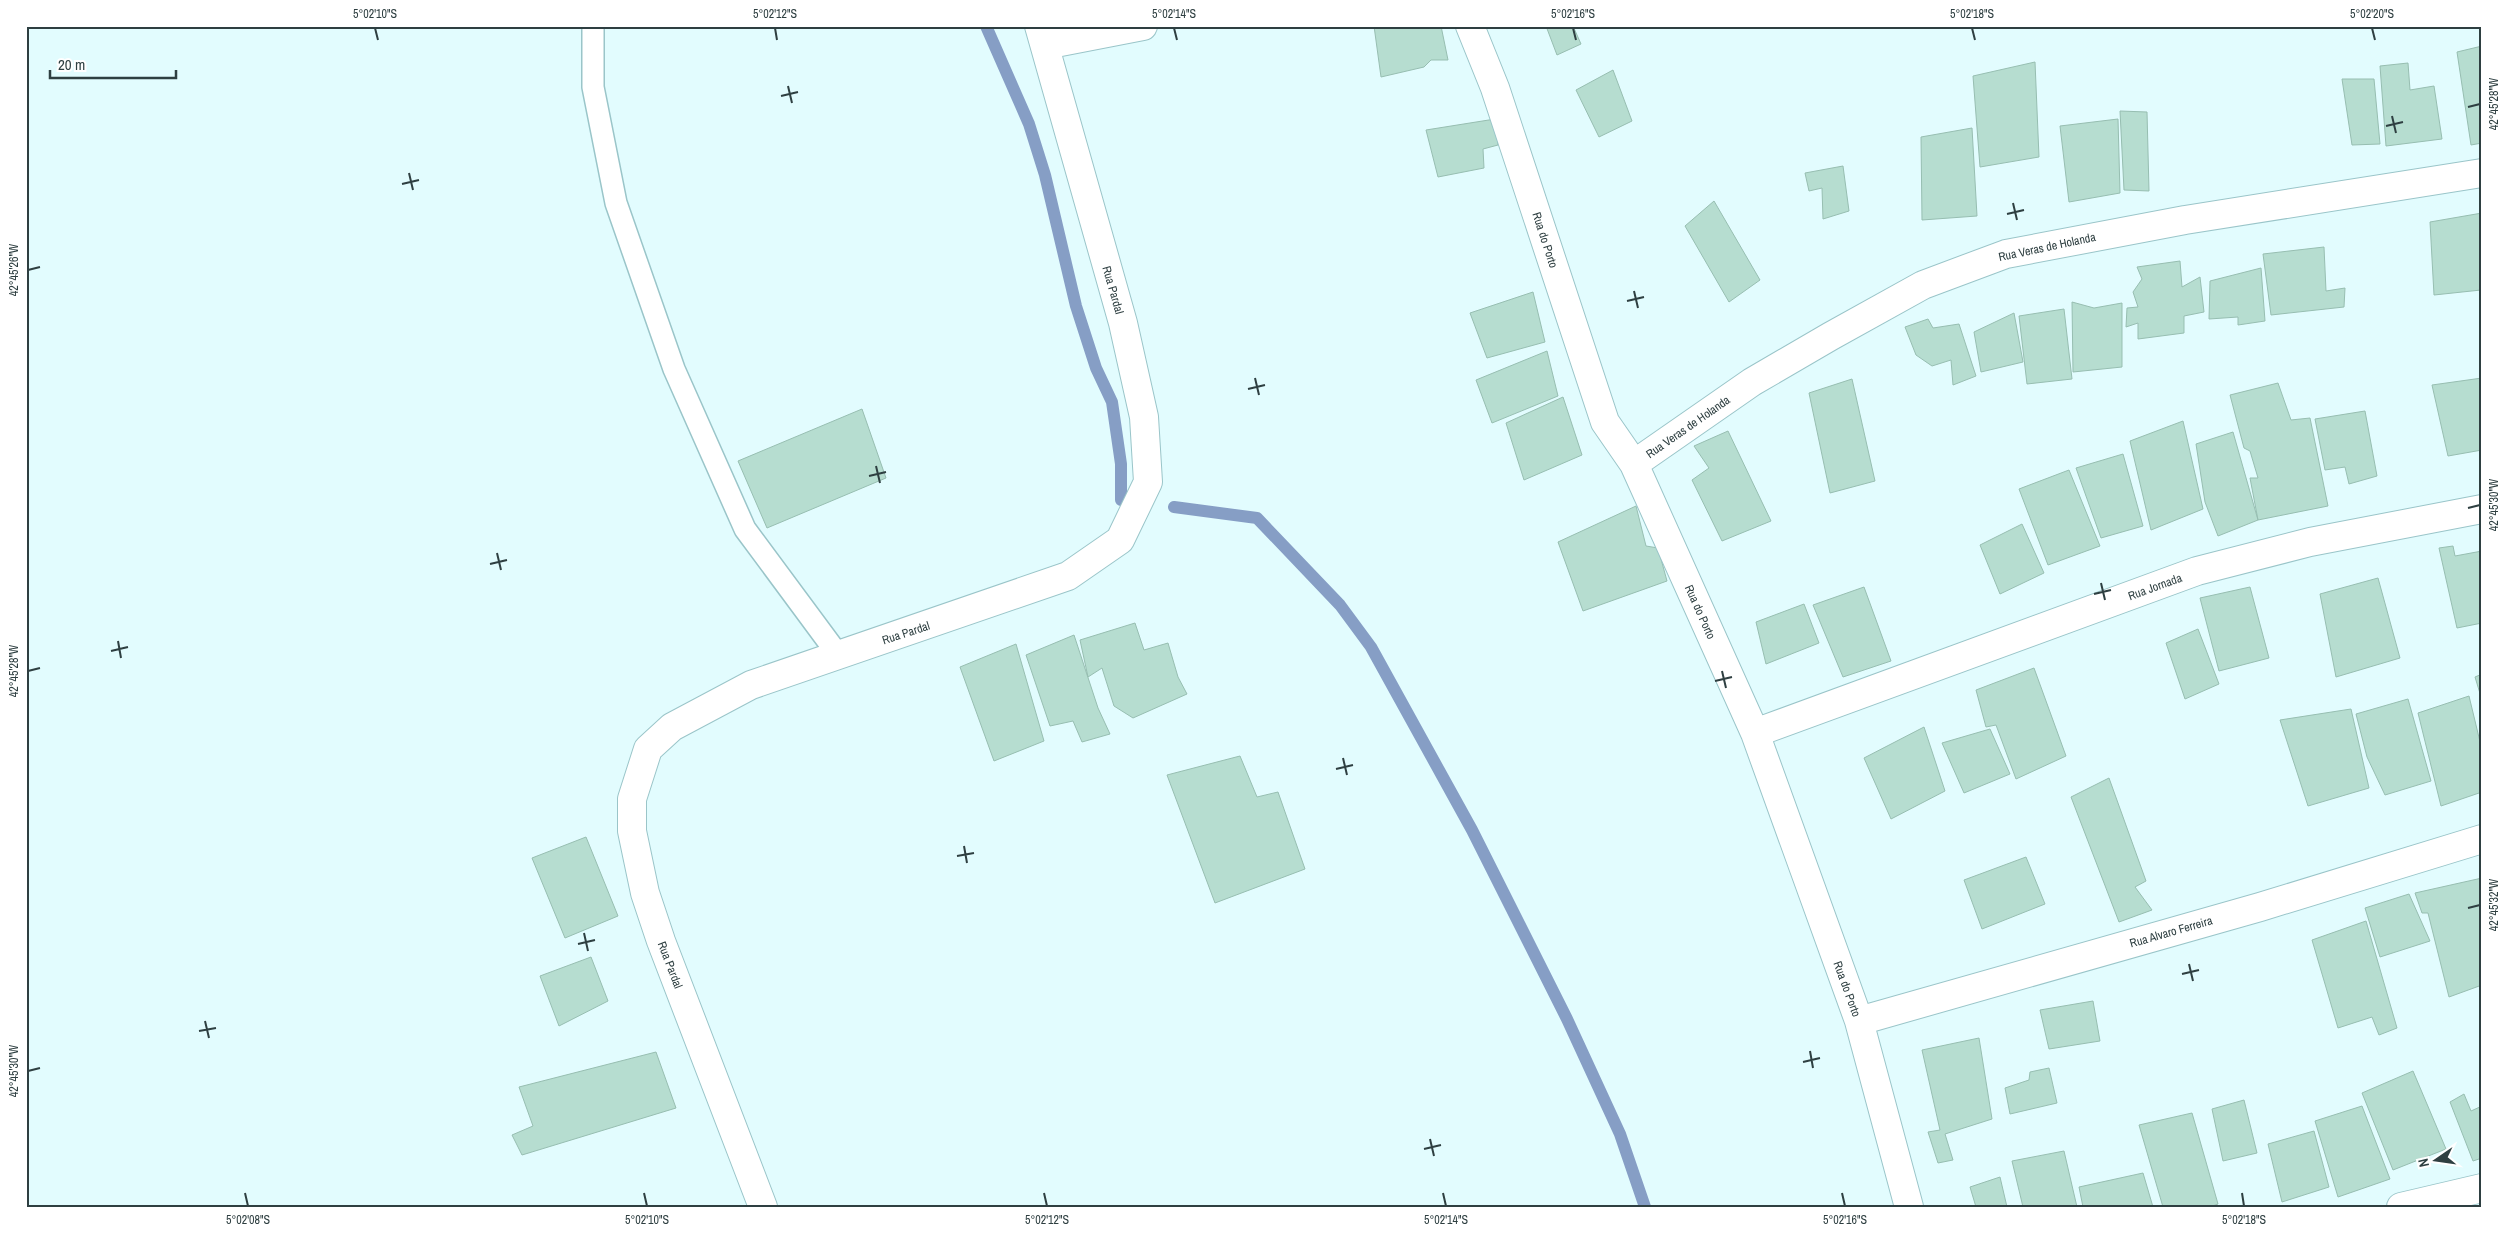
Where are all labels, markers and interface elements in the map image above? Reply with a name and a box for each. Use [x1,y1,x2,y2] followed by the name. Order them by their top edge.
[353,6,397,22] text: 5°02'10"S
[753,6,797,22] text: 5°02'12"S
[1152,6,1196,22] text: 5°02'14"S
[1551,6,1595,22] text: 5°02'16"S
[1950,6,1994,22] text: 5°02'18"S
[2350,6,2394,22] text: 5°02'20"S
[50,48,176,80] scale bar
[58,54,85,75] text: 20 m
[2486,77,2502,130] text: 42°45'28"W
[1528,210,1562,270] street label: Rua do Porto
[1997,229,2098,265] street label: Rua Veras de Holanda
[6,243,22,296] text: 42°45'26"W
[1099,264,1127,316] street label: Rua Pardal
[1643,392,1734,462] street label: Rua Veras de Holanda
[2486,478,2502,531] text: 42°45'30"W
[2126,570,2185,604] street label: Rua Jornada
[1681,582,1719,642] street label: Rua do Porto
[880,618,932,648] street label: Rua Pardal
[6,644,22,697] text: 42°45'28"W
[2486,878,2502,931] text: 42°45'32"W
[2128,912,2215,951] street label: Rua Alvaro Ferreira
[654,939,686,991] street label: Rua Pardal
[1830,959,1864,1019] street label: Rua do Porto
[6,1044,22,1097] text: 42°45'30"W
[2410,1136,2460,1186] north arrow
[2414,1157,2433,1169] text: N
[226,1212,270,1228] text: 5°02'08"S
[625,1212,669,1228] text: 5°02'10"S
[1025,1212,1069,1228] text: 5°02'12"S
[1424,1212,1468,1228] text: 5°02'14"S
[1823,1212,1867,1228] text: 5°02'16"S
[2222,1212,2266,1228] text: 5°02'18"S

